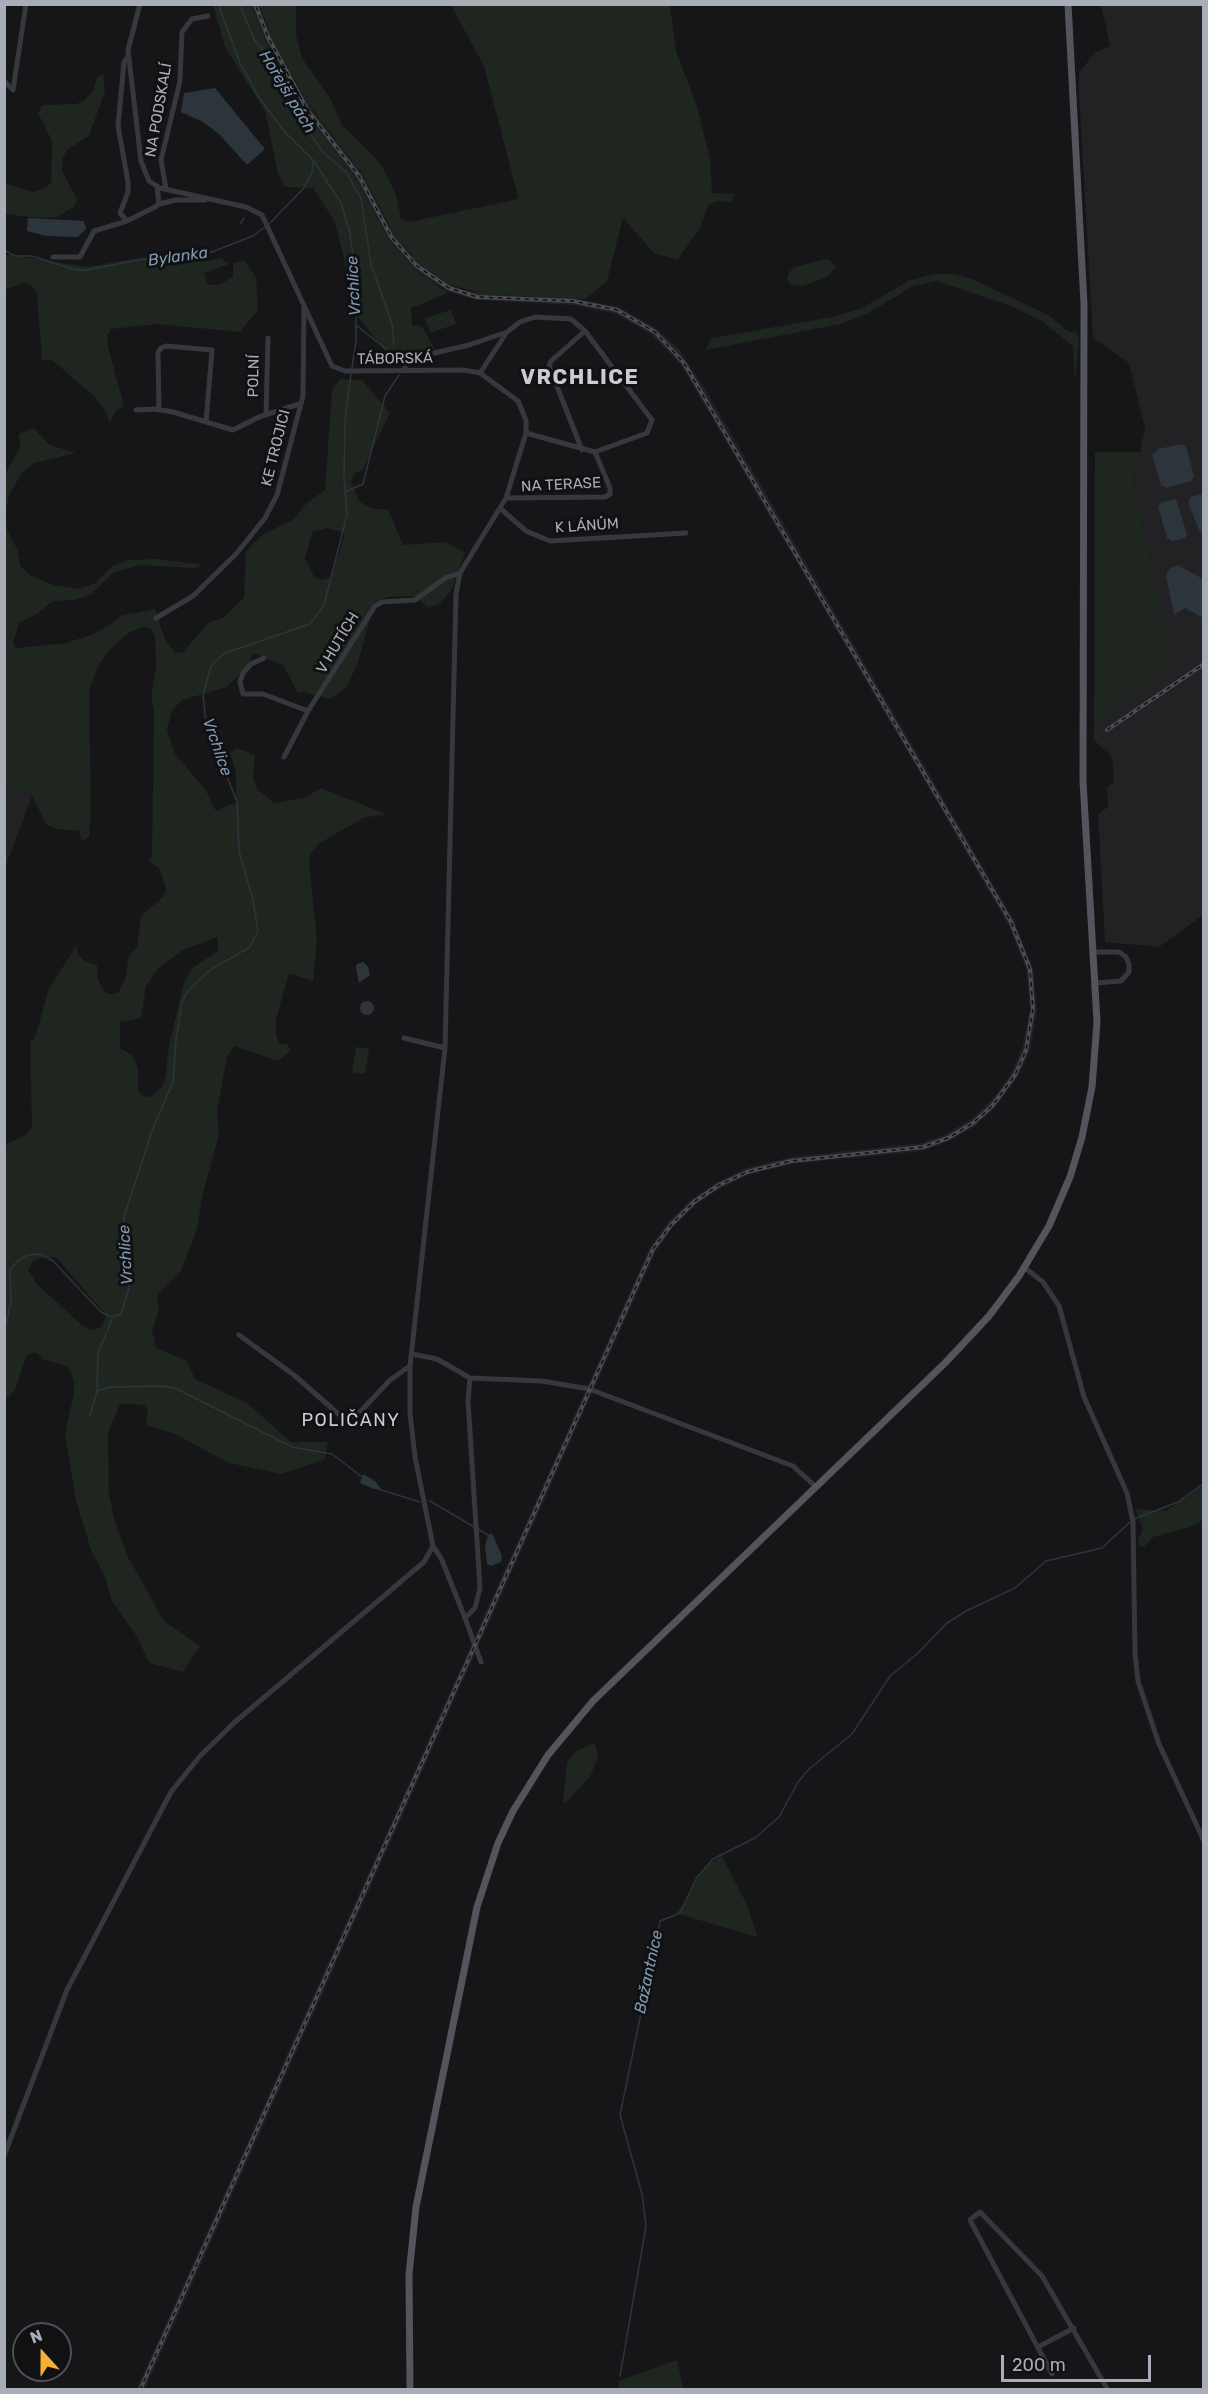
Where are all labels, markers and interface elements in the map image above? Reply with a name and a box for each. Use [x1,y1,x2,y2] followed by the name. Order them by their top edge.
[255,47,319,137] water label: Hořejší pách
[142,62,176,158] street label: NA PODSKALÍ
[147,243,209,271] water label: Bylanka
[343,256,365,316] water label: Vrchlice
[357,349,433,369] street label: TÁBORSKÁ
[245,354,263,398] street label: POLNÍ
[521,365,639,391] district label: VRCHLICE
[258,408,294,488] street label: KE TROJICI
[521,474,601,496] street label: NA TERASE
[554,515,620,537] street label: K LÁNŮM
[313,609,363,677] street label: V HUTÍCH
[198,716,236,778] water label: Vrchlice
[115,1225,137,1285] water label: Vrchlice
[302,1410,400,1432] district label: POLIČANY
[631,1929,667,2015] water label: Bažantnice
[12,2322,72,2382] north arrow
[27,2326,45,2348] text: N
[1004,2343,1154,2381] scale bar
[1012,2354,1066,2376] text: 200 m

